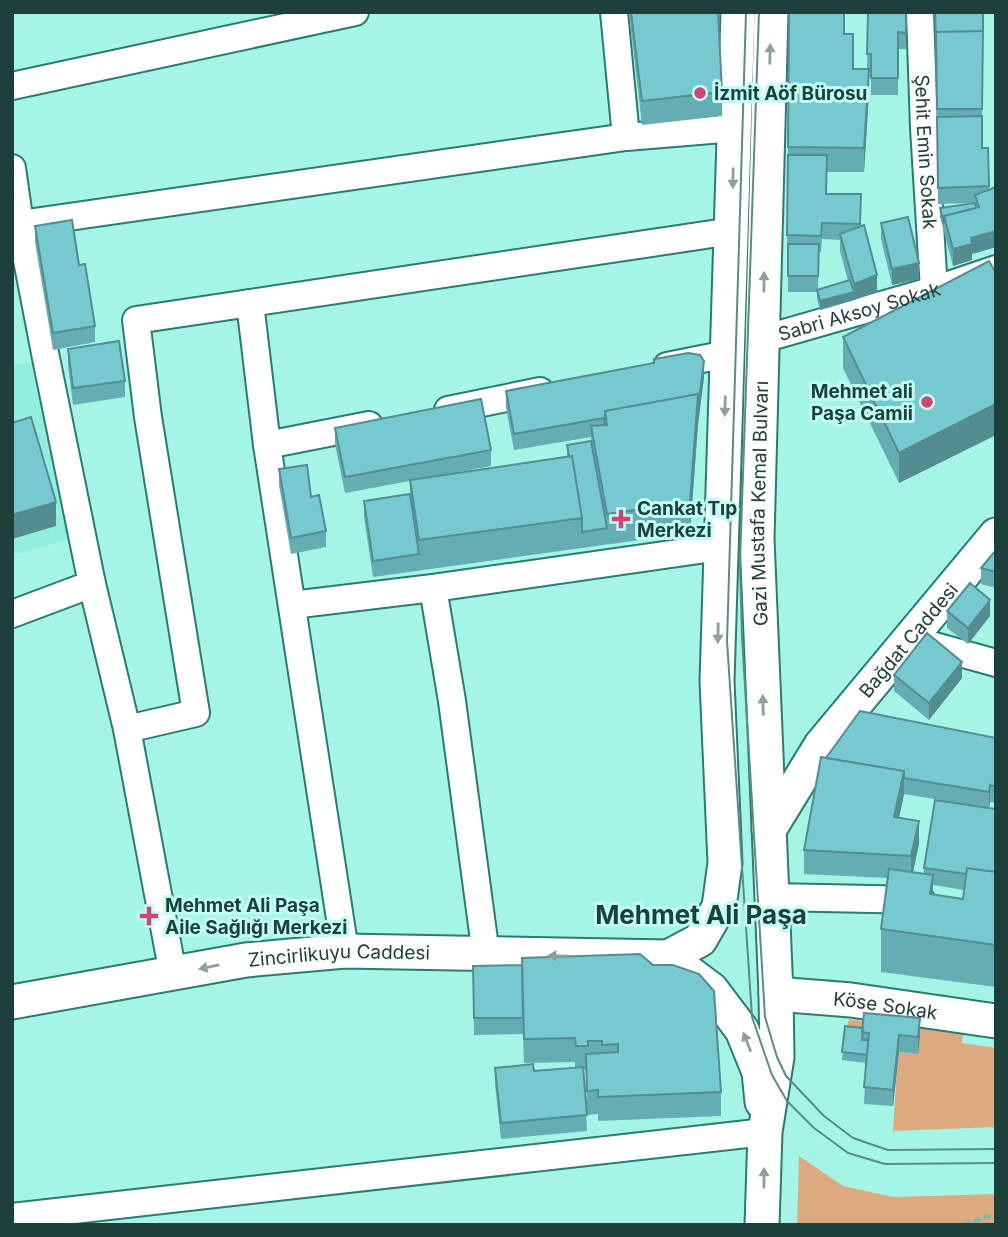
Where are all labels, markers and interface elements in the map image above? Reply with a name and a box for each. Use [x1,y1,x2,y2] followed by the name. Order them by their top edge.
[764,43,776,65] one-way arrow
[911,74,942,231] street label: Şehit Emin Sokak
[714,82,867,105] place label: İzmit Aöf Bürosu
[692,85,708,101] marker: İzmit Aöf Bürosu
[728,168,739,190] one-way arrow
[759,271,770,293] one-way arrow
[775,277,944,346] street label: Sabri Aksoy Sokak
[745,380,773,627] street label: Gazi Mustafa Kemal Bulvarı
[811,380,913,425] place label: Mehmet ali Paşa Camii
[919,394,935,410] marker: Mehmet ali Paşa Camii
[719,395,730,417] one-way arrow
[637,497,737,542] place label: Cankat Tıp Merkezi
[611,509,631,529] marker: Cankat Tıp Merkezi
[854,578,963,702] street label: Bağdat Caddesi
[712,622,724,644] one-way arrow
[757,694,768,716] one-way arrow
[165,894,347,939] place label: Mehmet Ali Paşa Aile Sağlığı Merkezi
[595,899,807,930] district label: Mehmet Ali Paşa
[139,906,159,926] marker: Mehmet Ali Paşa Aile Sağlığı Merkezi
[247,939,430,971] street label: Zincirlikuyu Caddesi
[547,950,569,962] one-way arrow
[198,962,220,973] one-way arrow
[832,987,940,1024] street label: Köse Sokak
[741,1031,752,1052] one-way arrow
[758,1167,769,1189] one-way arrow

